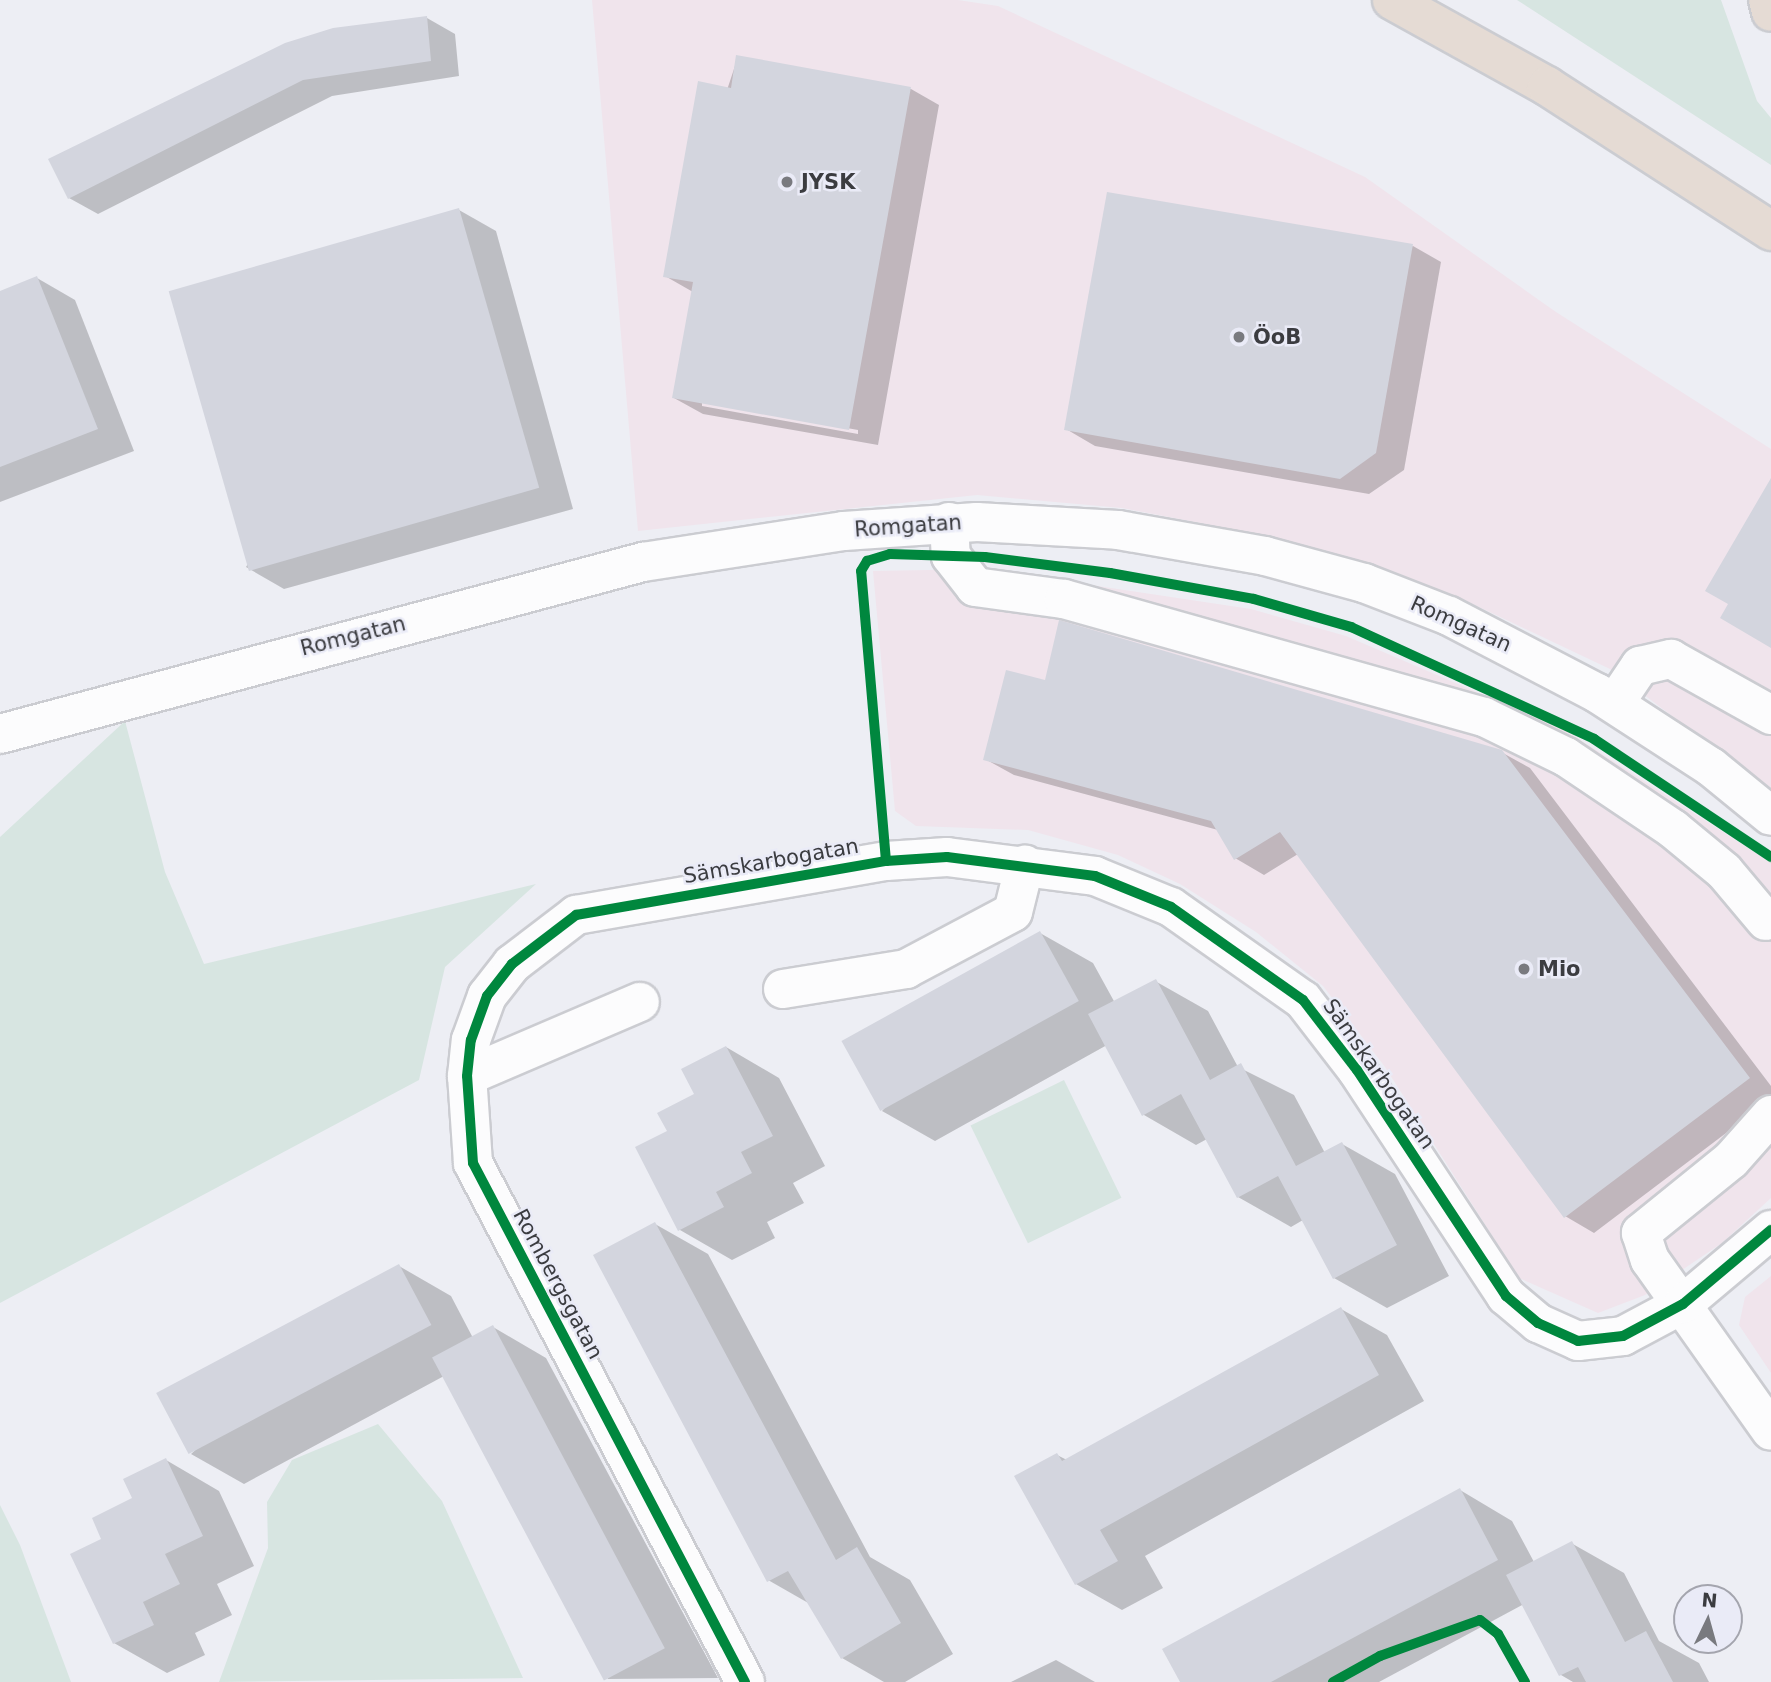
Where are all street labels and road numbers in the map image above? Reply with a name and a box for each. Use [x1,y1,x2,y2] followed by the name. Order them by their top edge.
[853,510,963,542] street label: Romgatan
[1407,591,1515,657] street label: Romgatan
[298,611,408,661] street label: Romgatan
[681,833,861,889] street label: Sämskarbogatan
[1318,994,1440,1154] street label: Sämskarbogatan
[508,1205,608,1363] street label: Rombergsgatan

